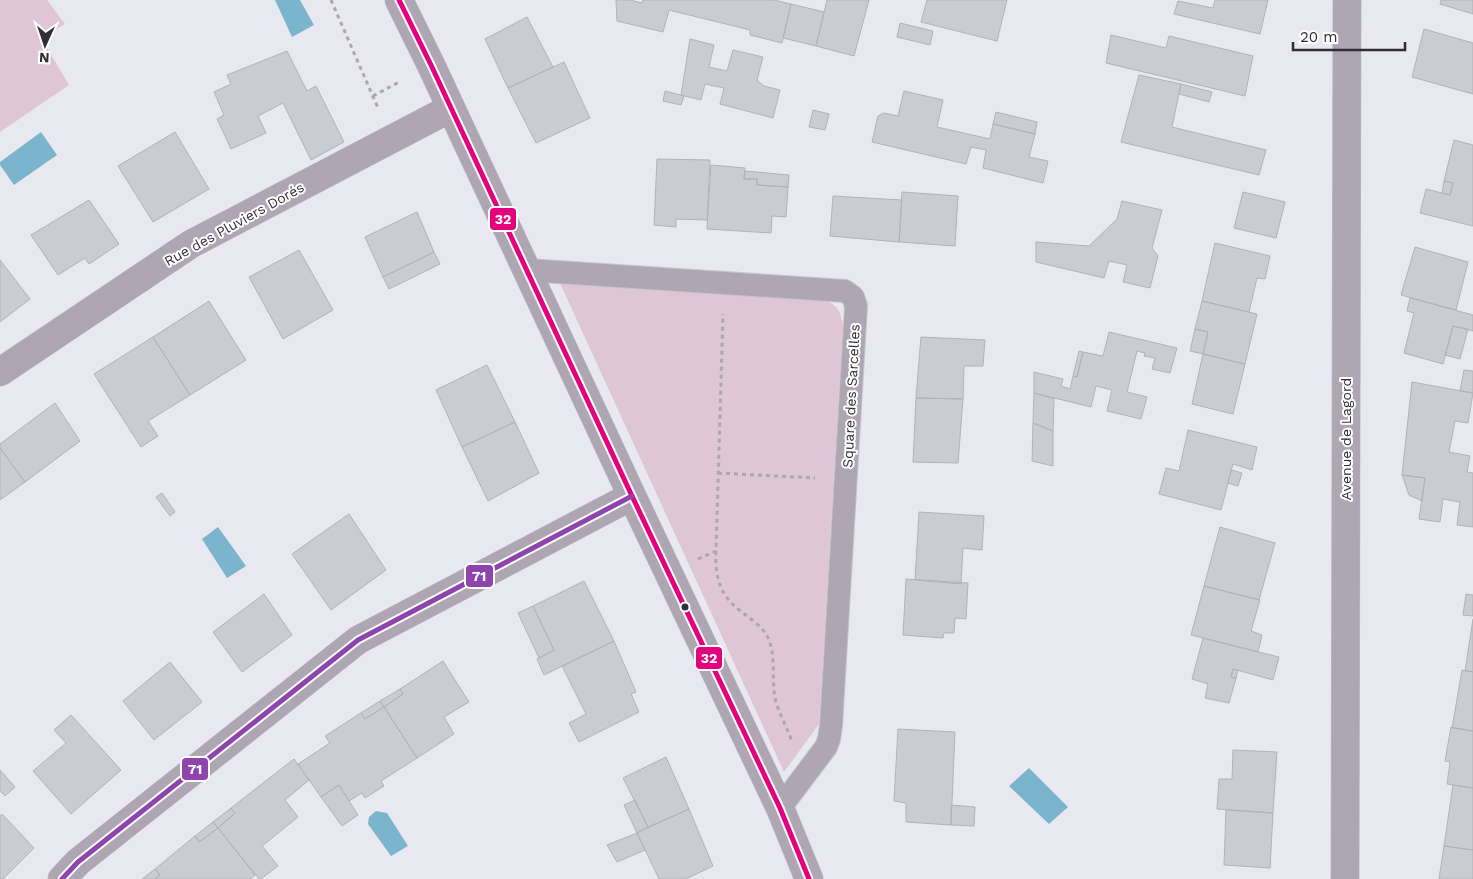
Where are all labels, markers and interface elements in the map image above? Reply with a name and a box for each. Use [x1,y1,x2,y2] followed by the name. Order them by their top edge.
[20,20,70,70] north arrow
[1293,20,1406,52] scale bar
[1300,28,1338,46] text: 20 m
[39,50,50,66] text: N
[161,179,307,269] street label: Rue des Pluviers Dorés
[489,207,517,231] line badge: 32
[495,211,511,227] text: 32
[839,324,863,468] street label: Square des Sarcelles
[1338,378,1354,500] street label: Avenue de Lagord
[465,564,494,588] line badge: 71
[472,568,486,584] text: 71
[680,602,690,612] unlabelled marker
[695,646,723,670] line badge: 32
[701,650,717,666] text: 32
[181,757,209,781] line badge: 71
[188,761,202,777] text: 71

